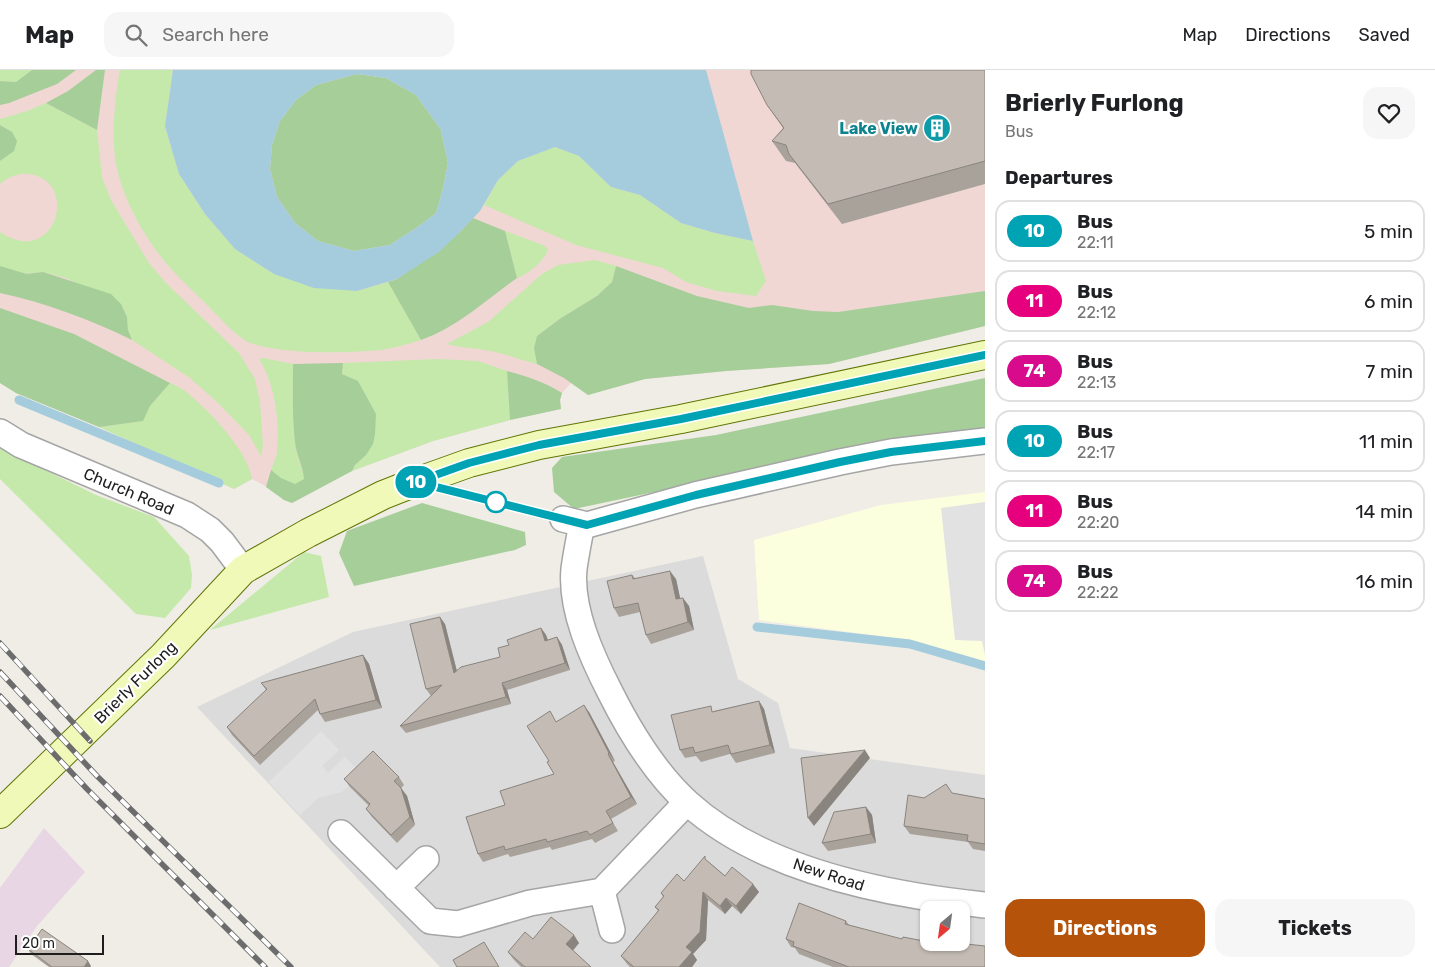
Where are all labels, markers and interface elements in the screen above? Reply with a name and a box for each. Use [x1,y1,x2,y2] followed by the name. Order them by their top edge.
[104,12,454,57] search box
[25,21,74,49] text: Map
[122,21,150,49] icon: search
[162,23,269,46] text: Search here
[1182,24,1217,46] text: Map
[1245,24,1331,46] text: Directions
[1359,24,1410,46] text: Saved
[1363,87,1415,139] button: heart
[1005,89,1184,117] text: Brierly Furlong
[922,113,952,143] building icon: Lake View
[839,119,919,138] place label: Lake View
[1005,122,1033,141] text: Bus
[1005,166,1113,189] text: Departures
[1077,210,1113,233] text: Bus
[1024,220,1045,242] text: 10
[1364,220,1413,243] text: 5 min
[1077,233,1114,252] text: 22:11
[1077,280,1113,303] text: Bus
[1026,290,1043,312] text: 11
[1364,290,1413,313] text: 6 min
[1077,303,1116,322] text: 22:12
[1077,350,1113,373] text: Bus
[1023,360,1046,382] text: 74
[1366,360,1413,383] text: 7 min
[1077,373,1116,392] text: 22:13
[1077,420,1113,443] text: Bus
[1024,430,1045,452] text: 10
[1359,430,1413,453] text: 11 min
[1077,443,1115,462] text: 22:17
[81,464,177,519] street label: Church Road
[394,466,438,498] line badge: 10
[405,471,427,493] text: 10
[1077,490,1113,513] text: Bus
[485,491,507,513] unlabelled marker
[1026,500,1043,522] text: 11
[1355,500,1413,523] text: 14 min
[1077,513,1119,532] text: 22:20
[1077,560,1113,583] text: Bus
[1023,570,1046,592] text: 74
[1356,570,1413,593] text: 16 min
[1077,583,1119,602] text: 22:22
[90,637,181,728] street label: Brierly Furlong
[791,854,867,895] street label: New Road
[1005,899,1205,957] button: Directions
[1215,899,1415,957] button: Tickets
[920,901,970,951] north arrow
[920,901,970,951] map controls
[15,932,104,955] scale bar
[22,935,55,952] text: 20 m

